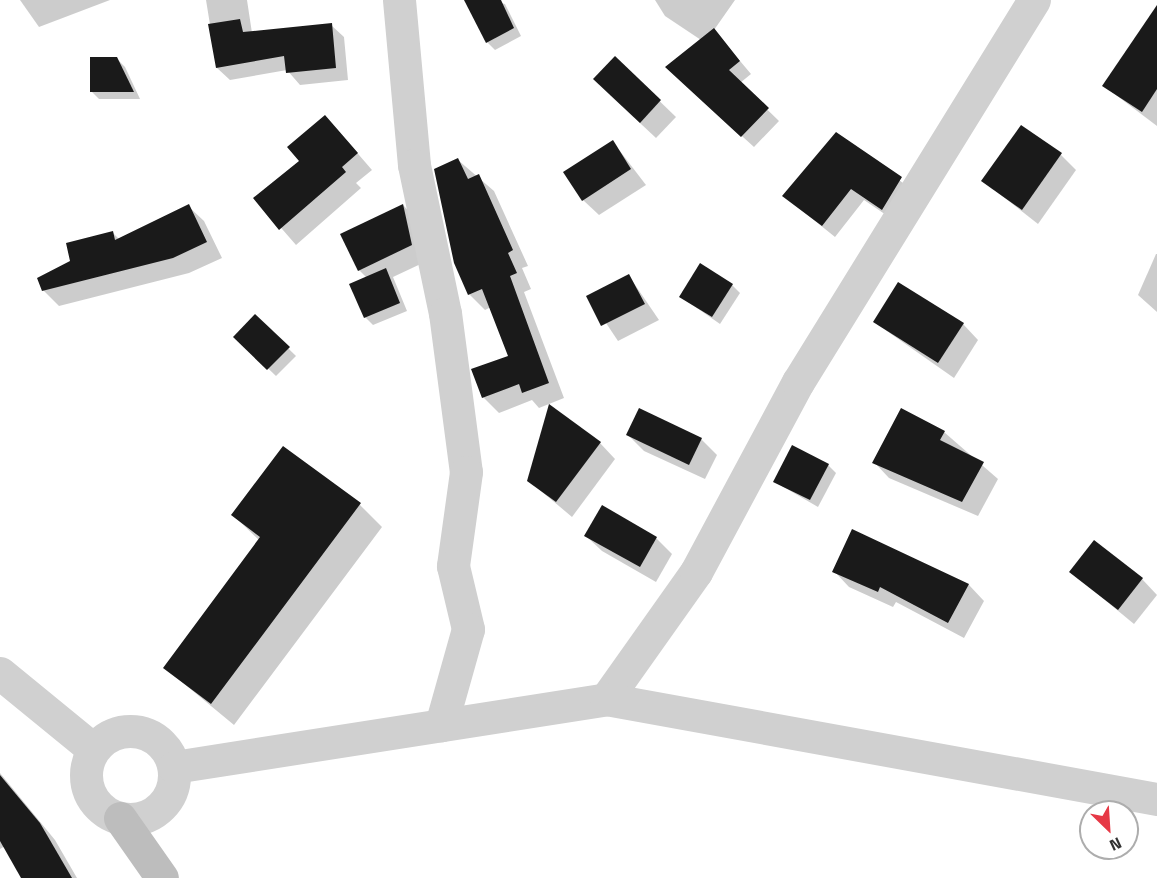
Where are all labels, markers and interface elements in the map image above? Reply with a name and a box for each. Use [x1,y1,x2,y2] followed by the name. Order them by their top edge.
[1079,800,1139,860] north arrow
[1106,831,1126,858] text: N

